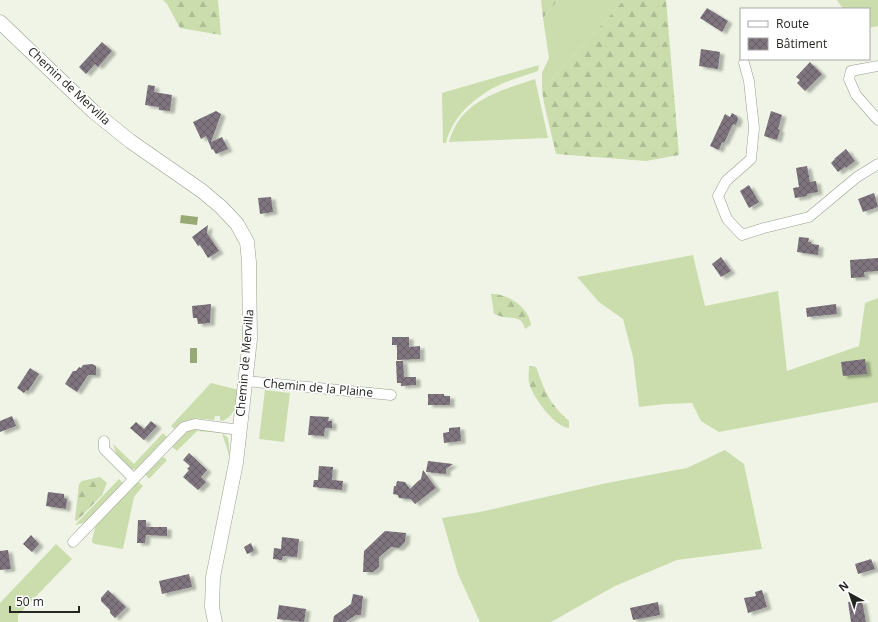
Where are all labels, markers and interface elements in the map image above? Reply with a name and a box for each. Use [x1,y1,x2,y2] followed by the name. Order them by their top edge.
[740,8,870,60] legend
[776,15,809,32] text: Route
[776,35,827,52] text: Bâtiment
[24,43,115,129] street label: Chemin de Mervilla
[231,309,258,417] street label: Chemin de Mervilla
[262,374,374,401] street label: Chemin de la Plaine
[830,574,870,614] north arrow
[835,577,852,595] text: N
[10,588,79,614] scale bar
[16,593,44,610] text: 50 m

